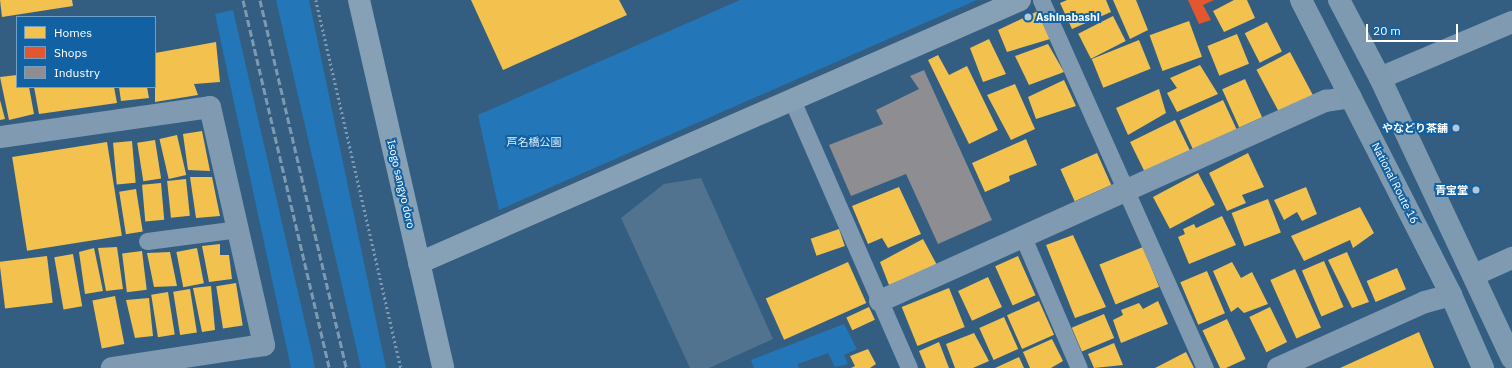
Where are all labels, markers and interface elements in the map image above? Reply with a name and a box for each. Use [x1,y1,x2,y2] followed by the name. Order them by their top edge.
[1036,10,1100,24] place label: Ashinabashi
[1023,12,1033,22] marker: Ashinabashi
[16,16,156,88] legend
[1368,16,1460,42] scale bar
[1373,23,1401,38] text: 20 m
[54,25,92,40] text: Homes
[54,45,87,60] text: Shops
[54,65,100,80] text: Industry
[1382,121,1448,135] place label: やなどり茶舗
[1451,123,1461,133] marker: やなどり茶舗
[507,135,561,149] park label: 芦名橋公園
[384,138,418,230] street label: Isogo sangyo doro
[1369,140,1421,226] street label: National Route 16
[1435,183,1468,197] place label: 青宝堂
[1471,185,1481,195] marker: 青宝堂

